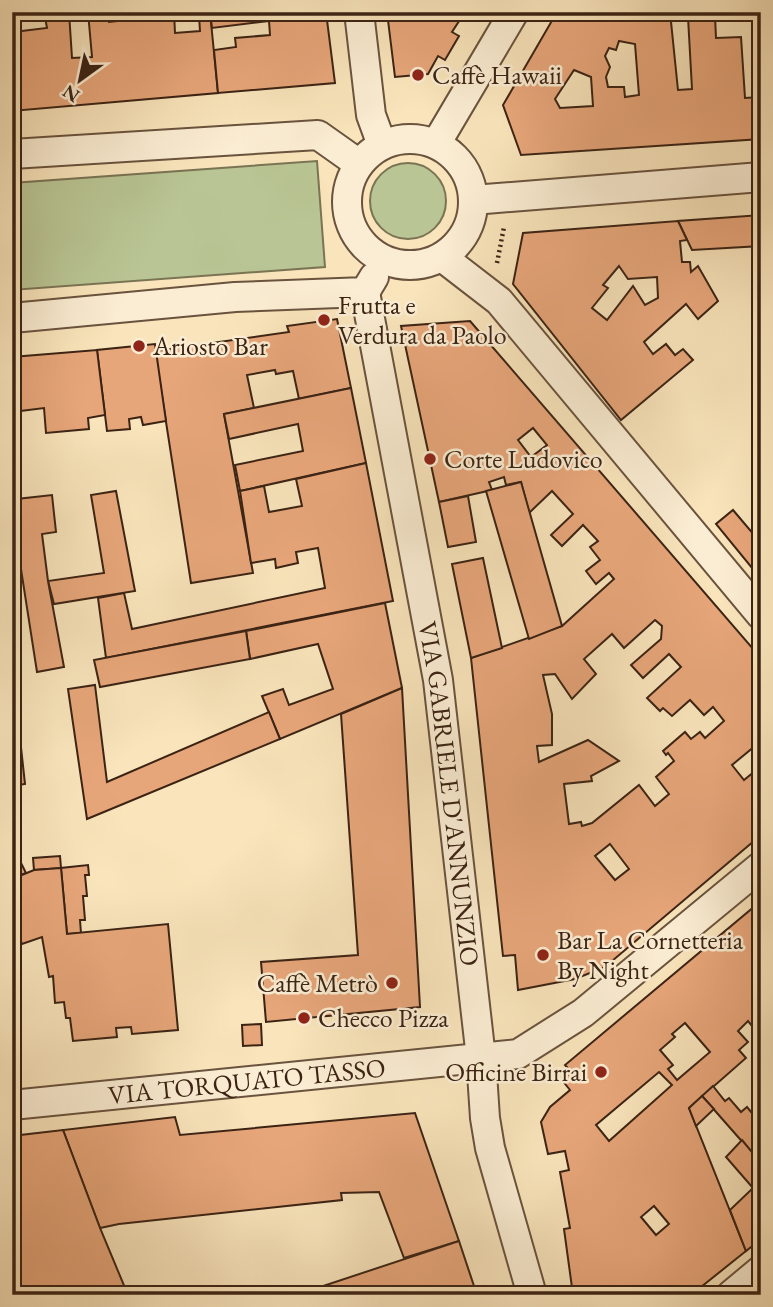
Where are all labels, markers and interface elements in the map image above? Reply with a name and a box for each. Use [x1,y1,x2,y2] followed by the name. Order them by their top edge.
[46,46,116,116] north arrow
[432,58,562,92] place label: Caffè Hawaii
[410,67,426,83] marker: Caffè Hawaii
[57,79,84,109] text: N
[338,288,507,352] place label: Frutta e Verdura da Paolo
[316,312,332,328] marker: Frutta e Verdura da Paolo
[152,329,268,363] place label: Ariosto Bar
[131,338,147,354] marker: Ariosto Bar
[444,442,603,476] place label: Corte Ludovico
[422,451,438,467] marker: Corte Ludovico
[410,619,487,968] street label: VIA GABRIELE D'ANNUNZIO
[557,923,744,987] place label: Bar La Cornetteria By Night
[535,947,551,963] marker: Bar La Cornetteria By Night
[257,966,378,1000] place label: Caffè Metrò
[384,975,400,991] marker: Caffè Metrò
[318,1001,449,1035] place label: Checco Pizza
[296,1010,312,1026] marker: Checco Pizza
[107,1050,387,1112] street label: VIA TORQUATO TASSO
[445,1055,587,1089] place label: Officine Birrai
[593,1064,609,1080] marker: Officine Birrai

